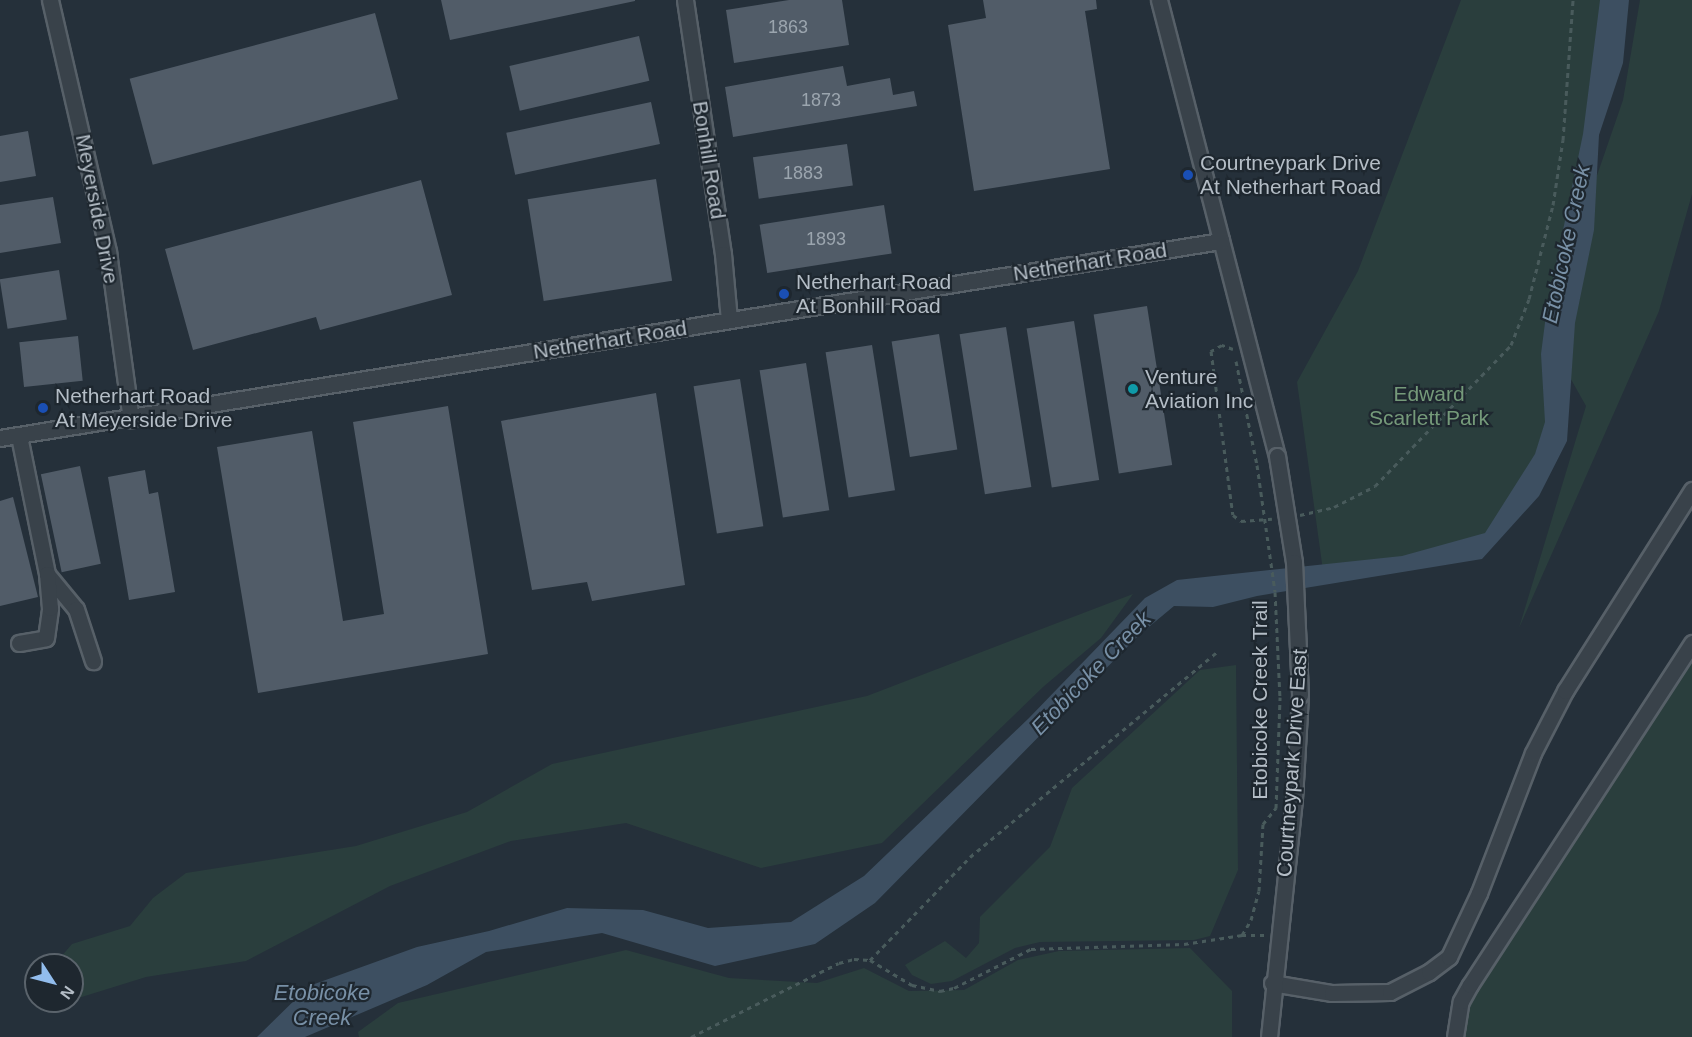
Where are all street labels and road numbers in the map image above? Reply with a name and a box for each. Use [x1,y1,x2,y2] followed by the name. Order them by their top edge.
[687,99,731,221] street label: Bonhill Road
[70,132,124,286] street label: Meyerside Drive
[1011,237,1169,287] street label: Netherhart Road
[531,315,689,365] street label: Netherhart Road
[1247,600,1273,800] street label: Etobicoke Creek Trail
[1271,648,1313,878] street label: Courtneypark Drive East

